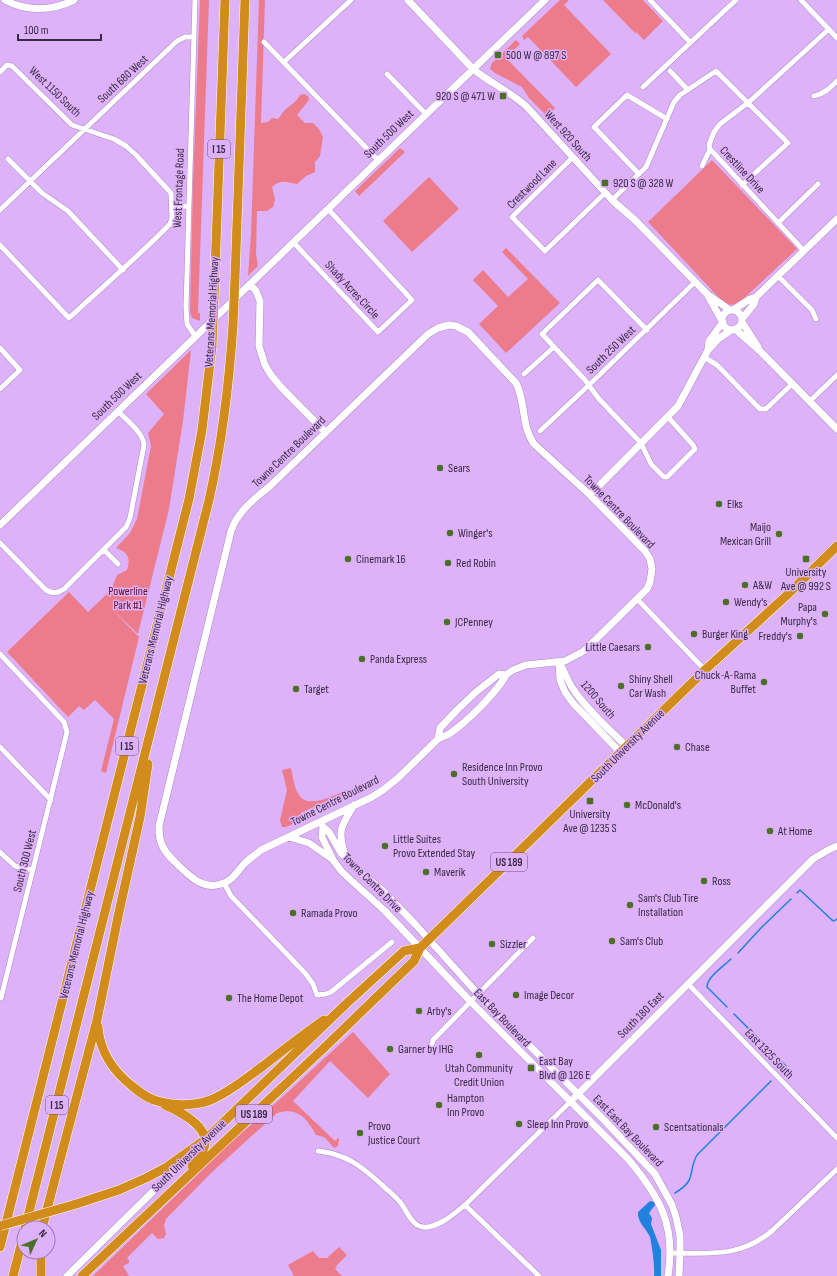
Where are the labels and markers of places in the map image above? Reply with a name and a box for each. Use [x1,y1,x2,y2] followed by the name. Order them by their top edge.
[506,48,566,63] place label: 500 W @ 897 S
[493,50,503,60] marker: 500 W @ 897 S
[436,89,495,104] place label: 920 S @ 471 W
[498,91,508,101] marker: 920 S @ 471 W
[613,176,674,191] place label: 920 S @ 328 W
[600,178,610,188] marker: 920 S @ 328 W
[448,461,470,476] place label: Sears
[435,463,445,473] marker: Sears
[727,497,743,512] place label: Elks
[714,499,724,509] marker: Elks
[720,520,771,549] place label: Maijo Mexican Grill
[458,526,492,541] place label: Winger's
[445,528,455,538] marker: Winger's
[774,529,784,539] marker: Maijo Mexican Grill
[356,552,406,567] place label: Cinemark 16
[343,554,353,564] marker: Cinemark 16
[801,554,811,564] marker: University Ave @ 992 S
[456,556,496,571] place label: Red Robin
[443,558,453,568] marker: Red Robin
[780,565,831,594] place label: University Ave @ 992 S
[752,578,772,593] place label: A&W
[740,580,750,590] marker: A&W
[734,595,767,610] place label: Wendy's
[721,597,731,607] marker: Wendy's
[781,600,817,629] place label: Papa Murphy's
[820,609,830,619] marker: Papa Murphy's
[454,615,493,630] place label: JCPenney
[442,617,452,627] marker: JCPenney
[702,627,748,642] place label: Burger King
[689,629,699,639] marker: Burger King
[759,629,792,644] place label: Freddy's
[795,631,805,641] marker: Freddy's
[586,640,640,655] place label: Little Caesars
[643,642,653,652] marker: Little Caesars
[370,652,427,667] place label: Panda Express
[357,654,367,664] marker: Panda Express
[695,668,756,697] place label: Chuck-A-Rama Buffet
[629,672,673,701] place label: Shiny Shell Car Wash
[759,677,769,687] marker: Chuck-A-Rama Buffet
[616,681,626,691] marker: Shiny Shell Car Wash
[304,682,329,697] place label: Target
[291,684,301,694] marker: Target
[685,740,710,755] place label: Chase
[672,742,682,752] marker: Chase
[462,760,543,789] place label: Residence Inn Provo South University
[449,769,459,779] marker: Residence Inn Provo South University
[585,796,595,806] marker: University Ave @ 1235 S
[635,798,681,813] place label: McDonald's
[622,800,632,810] marker: McDonald's
[562,807,617,836] place label: University Ave @ 1235 S
[777,824,813,839] place label: At Home
[765,826,775,836] marker: At Home
[393,832,476,861] place label: Little Suites Provo Extended Stay
[380,841,390,851] marker: Little Suites Provo Extended Stay
[434,865,466,880] place label: Maverik
[421,867,431,877] marker: Maverik
[712,874,731,889] place label: Ross
[699,876,709,886] marker: Ross
[638,891,698,920] place label: Sam's Club Tire Installation
[625,900,635,910] marker: Sam's Club Tire Installation
[301,906,358,921] place label: Ramada Provo
[288,908,298,918] marker: Ramada Provo
[620,934,663,949] place label: Sam's Club
[607,936,617,946] marker: Sam's Club
[500,937,527,952] place label: Sizzler
[487,939,497,949] marker: Sizzler
[524,988,575,1003] place label: Image Decor
[511,990,521,1000] marker: Image Decor
[237,991,304,1006] place label: The Home Depot
[224,993,234,1003] marker: The Home Depot
[426,1004,452,1019] place label: Arby's
[414,1006,424,1016] marker: Arby's
[398,1042,453,1057] place label: Garner by IHG
[385,1044,395,1054] marker: Garner by IHG
[474,1050,484,1060] marker: Utah Community Credit Union
[539,1054,590,1083] place label: East Bay Blvd @ 126 E
[445,1061,513,1090] place label: Utah Community Credit Union
[526,1063,536,1073] marker: East Bay Blvd @ 126 E
[447,1091,484,1120] place label: Hampton Inn Provo
[434,1100,444,1110] marker: Hampton Inn Provo
[527,1117,588,1132] place label: Sleep Inn Provo
[367,1119,420,1148] place label: Provo Justice Court
[514,1119,524,1129] marker: Sleep Inn Provo
[664,1120,724,1135] place label: Scentsationals
[651,1122,661,1132] marker: Scentsationals
[355,1128,365,1138] marker: Provo Justice Court

